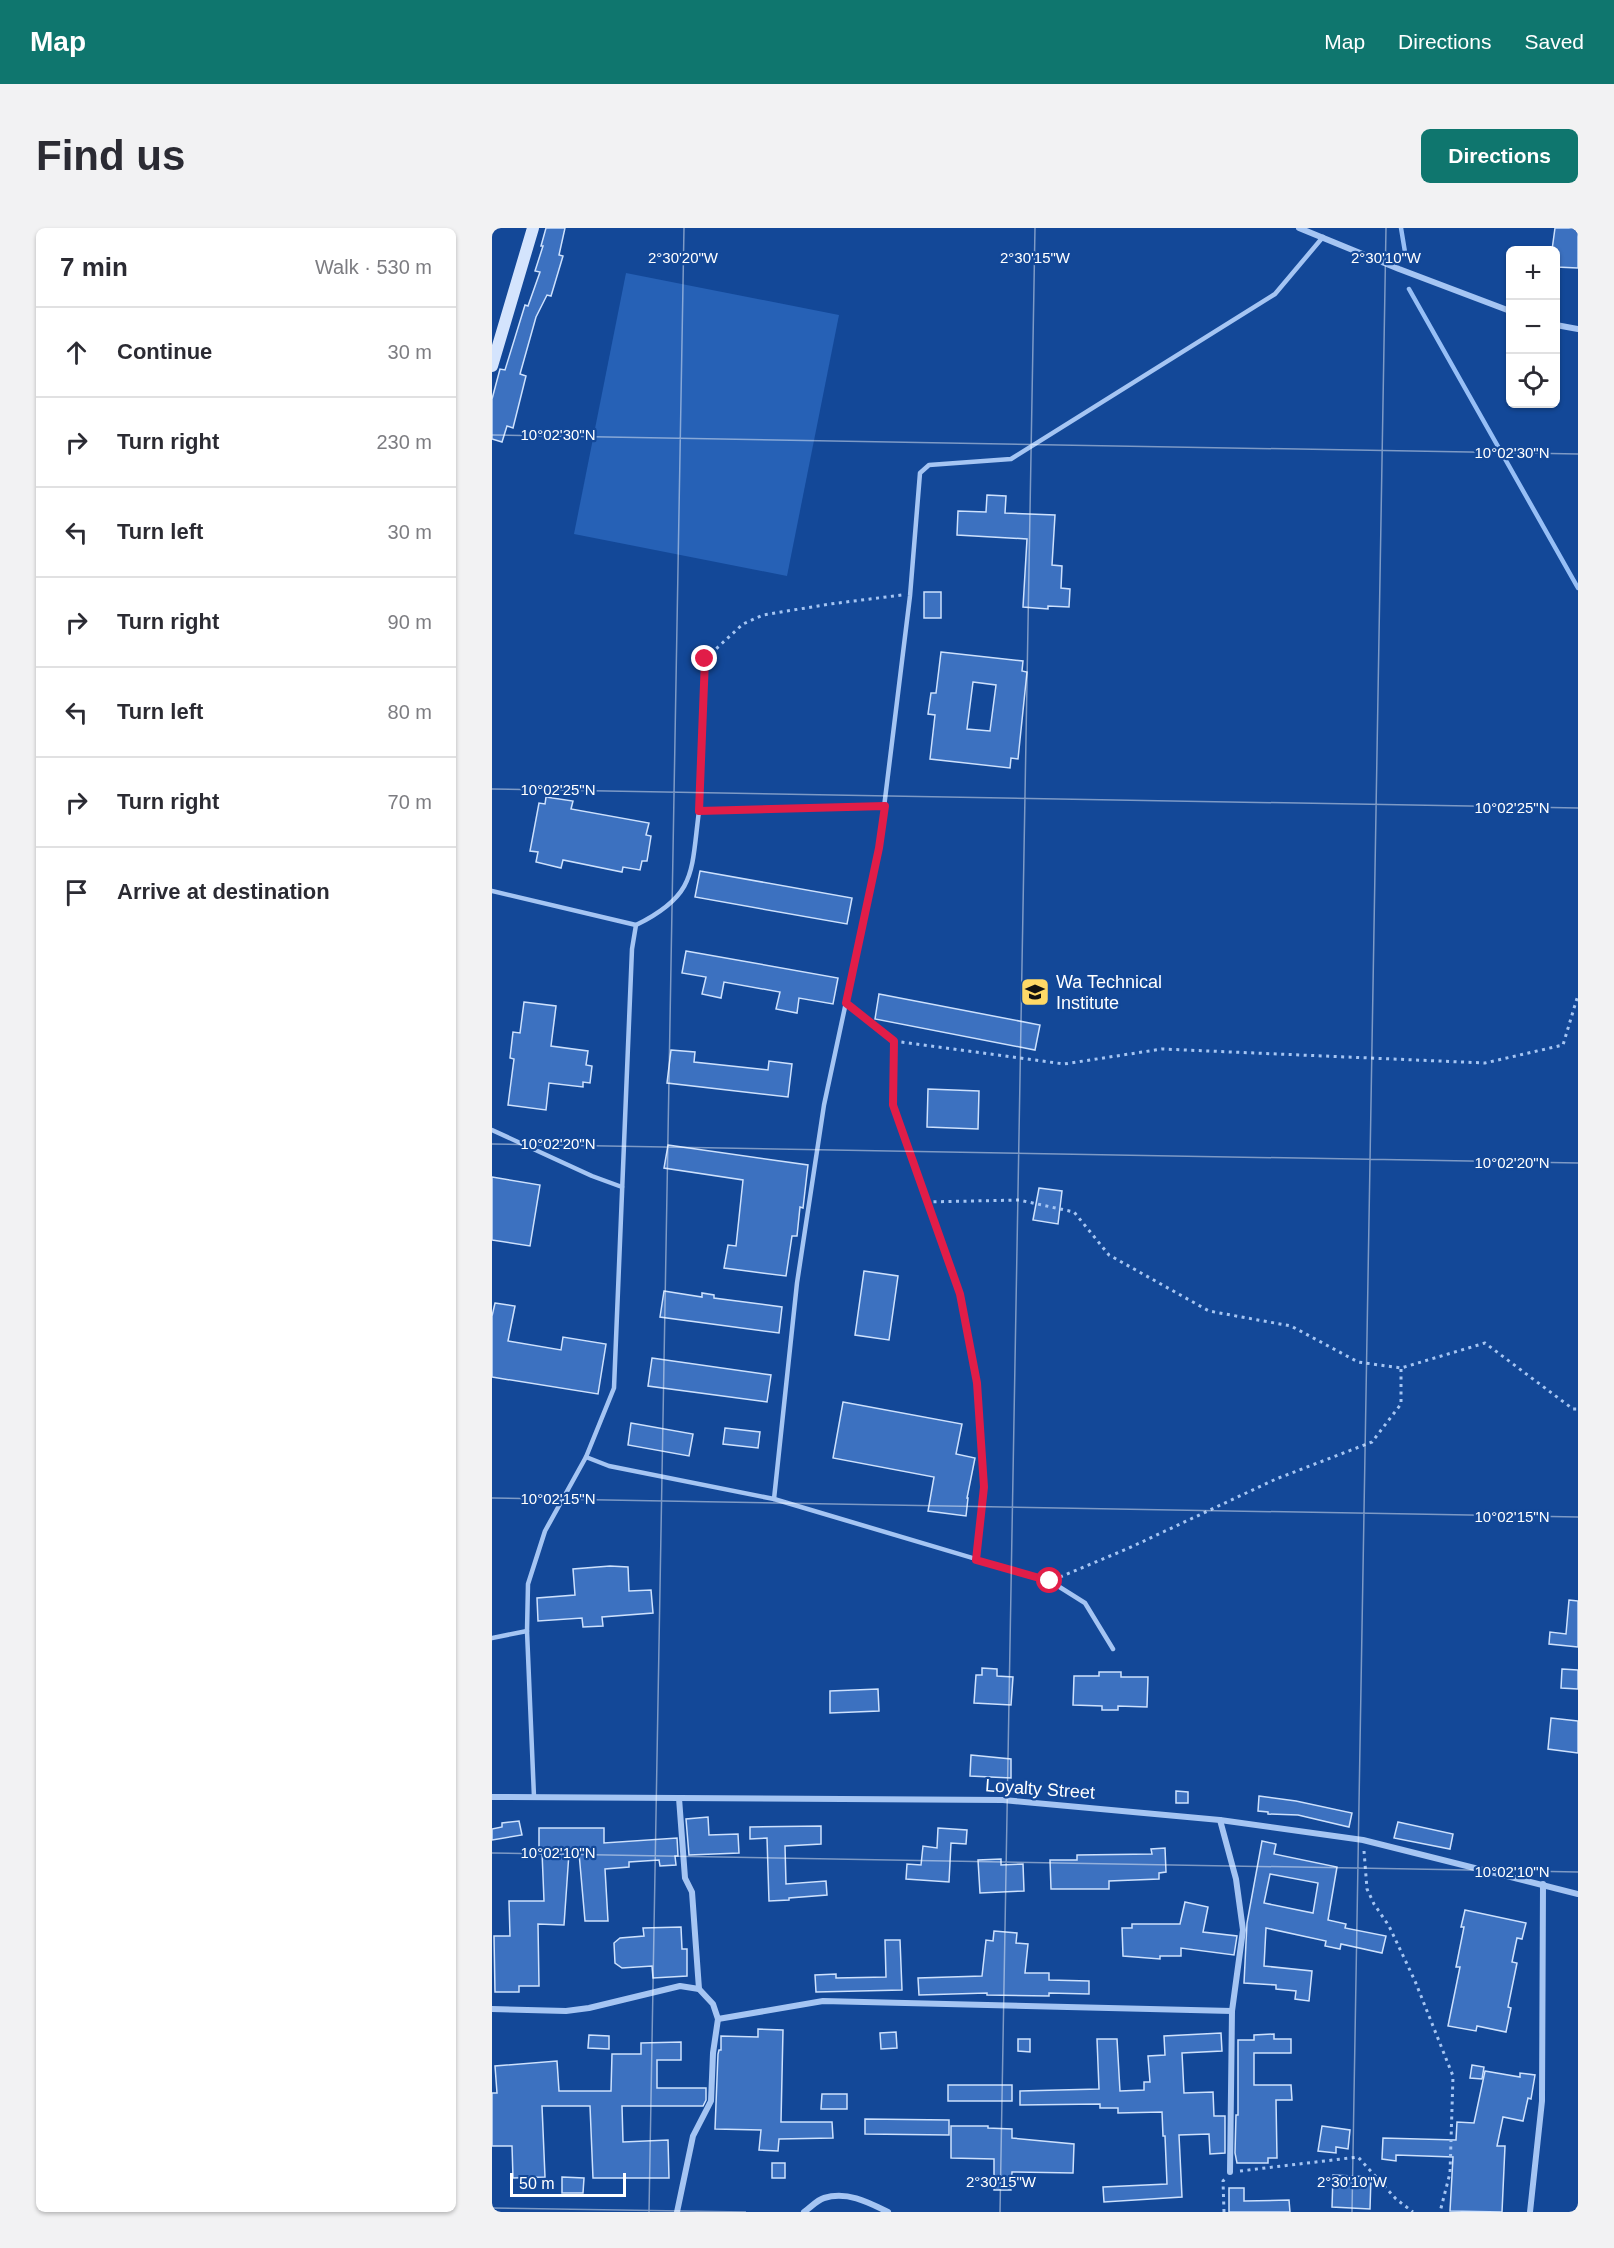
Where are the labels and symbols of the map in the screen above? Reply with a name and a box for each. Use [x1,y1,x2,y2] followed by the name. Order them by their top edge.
[648,249,719,266] text: 2°30'20"W
[1000,249,1071,266] text: 2°30'15"W
[1351,249,1422,266] text: 2°30'10"W
[520,426,596,443] text: 10°02'30"N
[1474,444,1550,461] text: 10°02'30"N
[691,645,717,671] route end
[520,781,596,798] text: 10°02'25"N
[1474,799,1550,816] text: 10°02'25"N
[1056,972,1162,1013] place label: Wa Technical Institute
[1019,976,1051,1008] school or university icon: Wa Technical Institute
[520,1135,596,1152] text: 10°02'20"N
[1474,1154,1550,1171] text: 10°02'20"N
[520,1490,596,1507] text: 10°02'15"N
[1474,1508,1550,1525] text: 10°02'15"N
[1036,1567,1062,1593] route start
[984,1775,1096,1803] street label: Loyalty Street
[520,1844,596,1861] text: 10°02'10"N
[1474,1863,1550,1880] text: 10°02'10"N
[510,2170,626,2198] scale bar
[966,2173,1037,2190] text: 2°30'15"W
[1317,2173,1388,2190] text: 2°30'10"W

